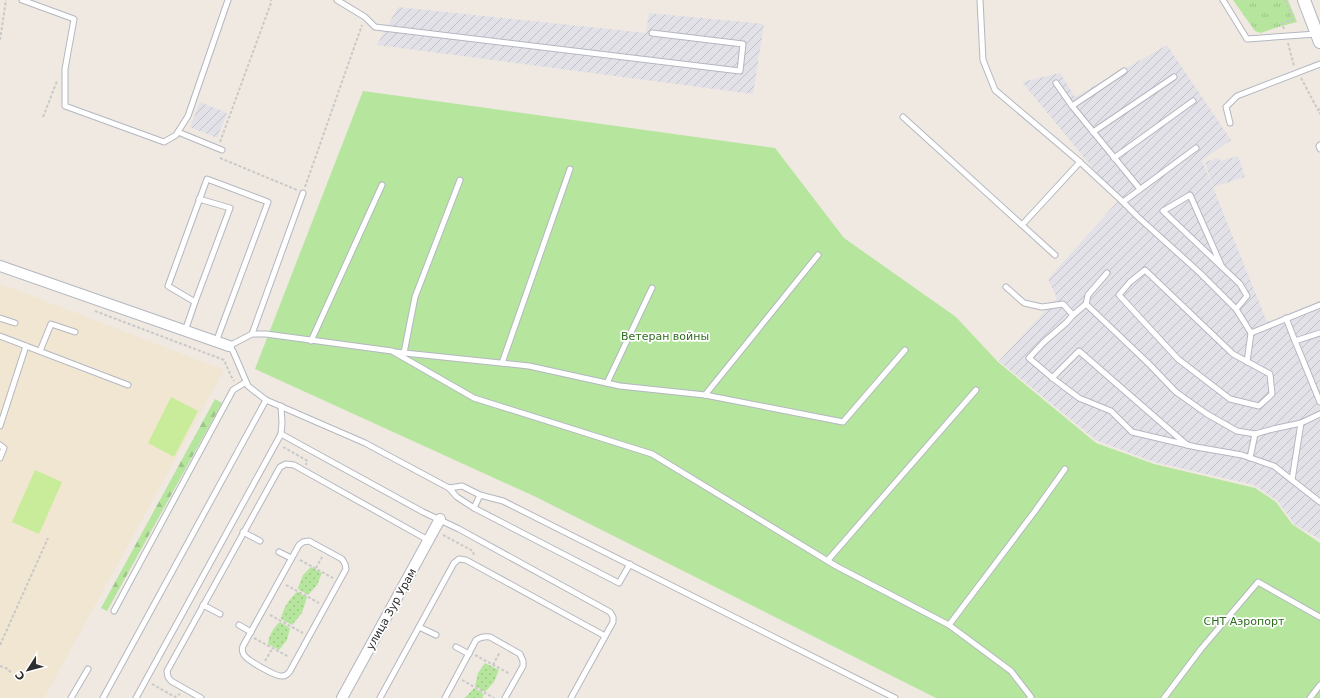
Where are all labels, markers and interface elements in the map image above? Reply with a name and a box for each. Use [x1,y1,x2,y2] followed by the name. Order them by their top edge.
[621,330,709,343] park label: Ветеран войны
[364,566,419,652] street label: улица Зур Урам
[1204,615,1285,628] park label: СНТ Аэропорт
[8,650,48,690] north arrow
[13,668,28,683] text: С

